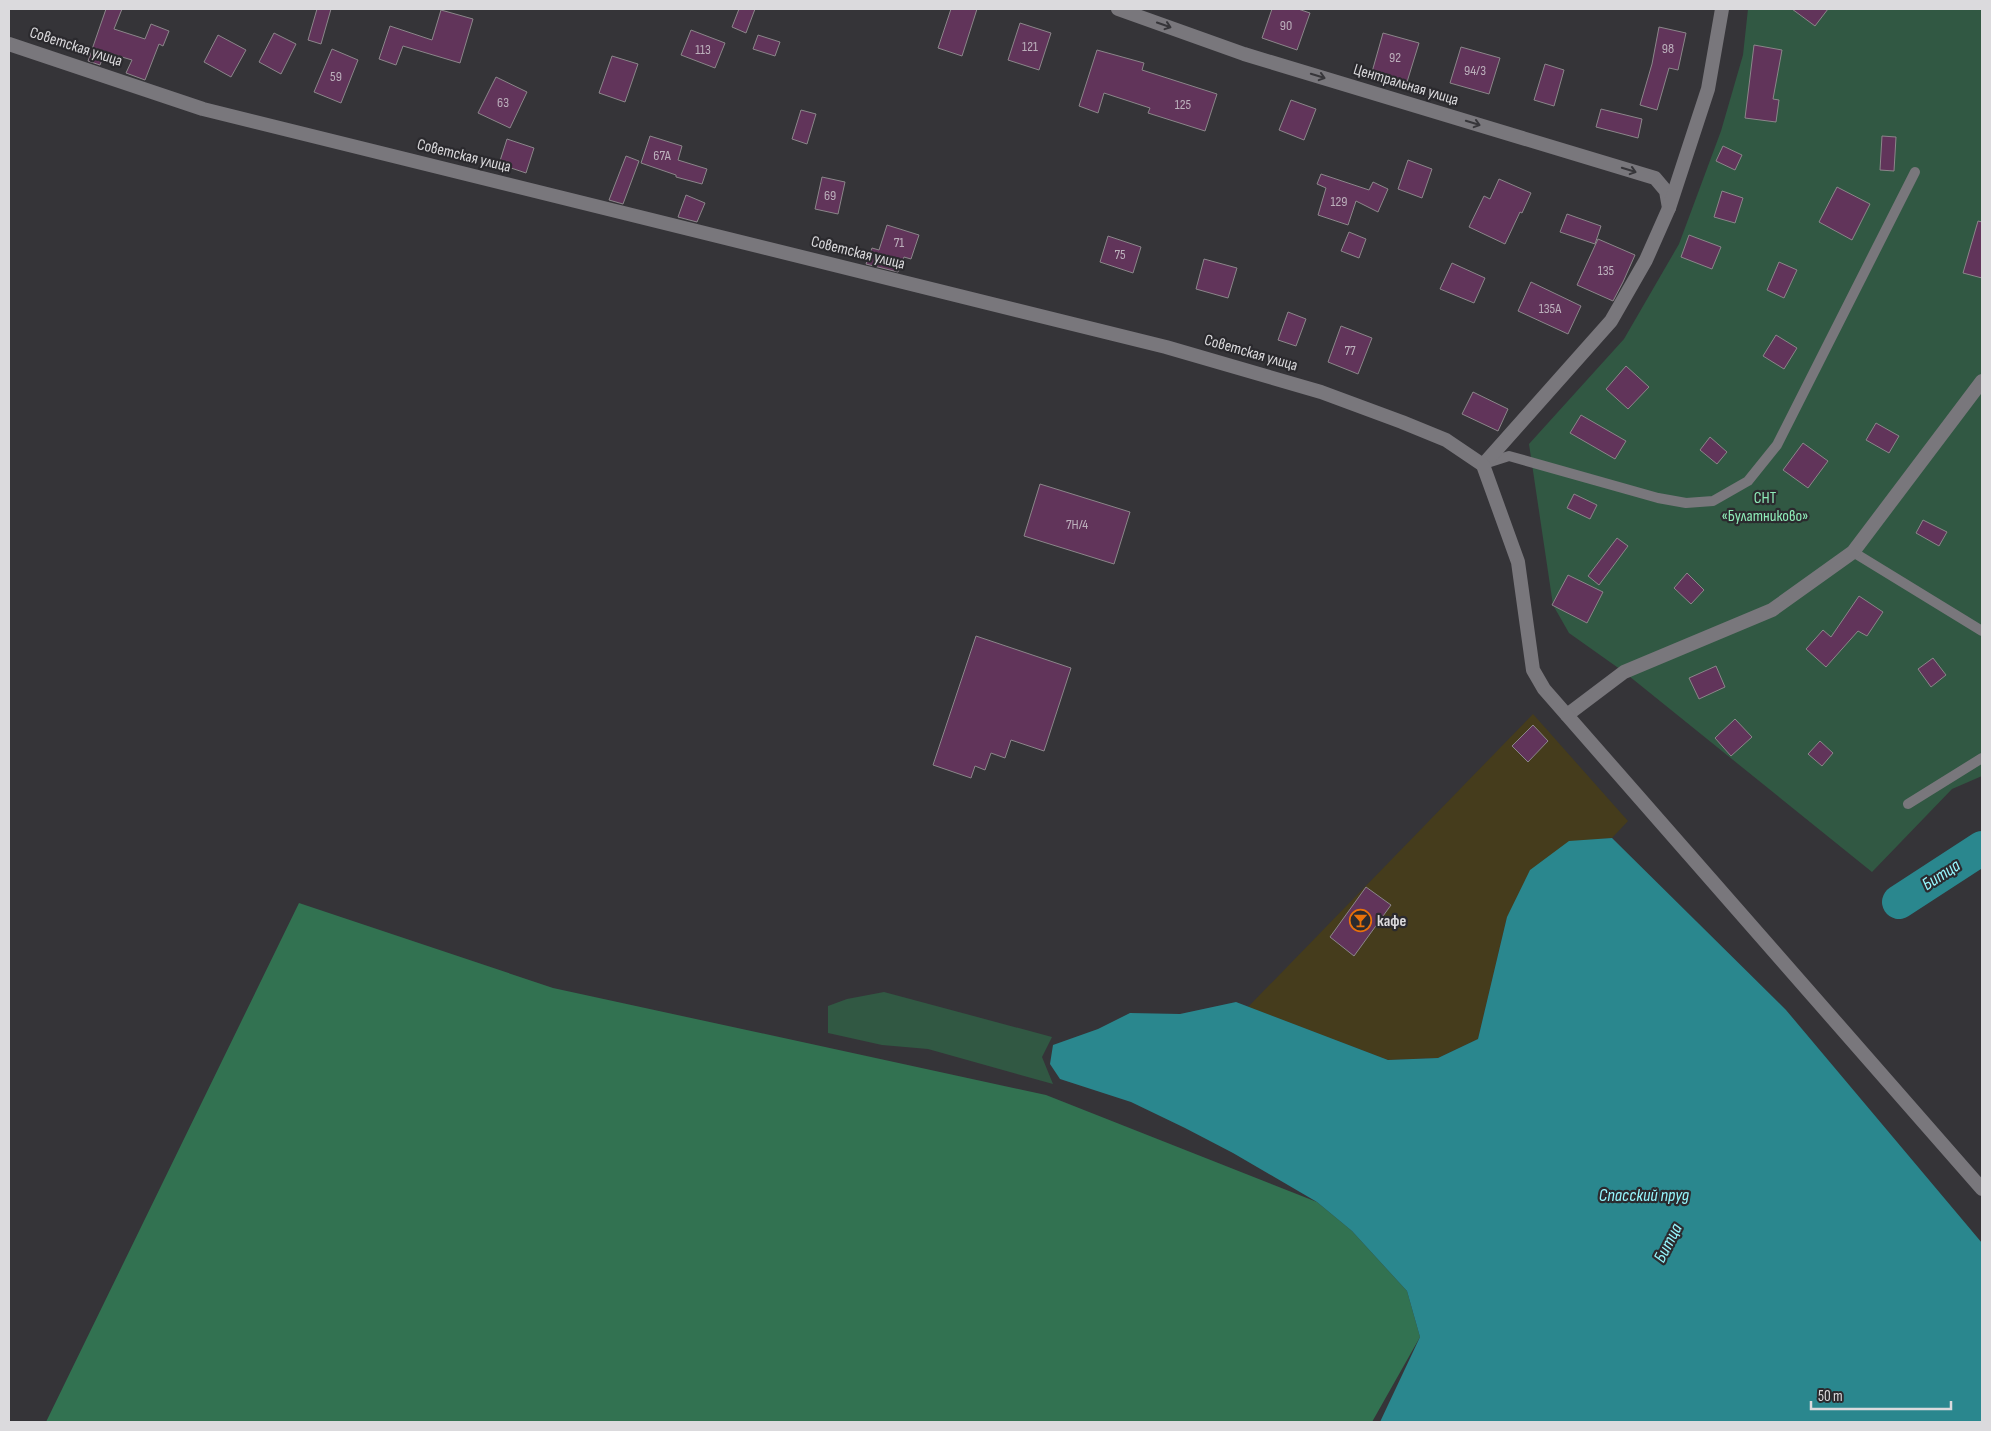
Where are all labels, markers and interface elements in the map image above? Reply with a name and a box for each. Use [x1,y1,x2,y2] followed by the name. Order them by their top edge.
[1280,17,1292,34] house number: 90
[1155,21,1171,30] one-way arrow
[27,23,125,71] street label: Советская улица
[1022,38,1038,55] house number: 121
[1662,40,1674,57] house number: 98
[695,41,711,58] house number: 113
[1389,49,1401,66] house number: 92
[1351,60,1461,110] street label: Центральная улица
[1464,62,1486,79] house number: 94/3
[330,68,342,85] house number: 59
[1309,71,1325,81] one-way arrow
[497,94,509,111] house number: 63
[1175,96,1192,113] house number: 125
[1465,119,1481,129] one-way arrow
[415,135,513,177] street label: Советская улица
[653,147,672,164] house number: 67А
[1620,166,1636,176] one-way arrow
[824,187,836,204] house number: 69
[1330,193,1348,210] house number: 129
[809,232,907,274] street label: Советская улица
[894,234,904,251] house number: 71
[1114,246,1126,263] house number: 75
[1598,262,1615,279] house number: 135
[1539,300,1562,317] house number: 135А
[1202,331,1300,375] street label: Советская улица
[1344,342,1356,359] house number: 77
[1722,489,1808,526] park label: СНТ «Булатниково»
[1066,516,1088,533] house number: 7Н/4
[1918,855,1965,895] water label: Битца
[1349,909,1373,933] bar icon: кафе
[1377,912,1406,931] place label: кафе
[1599,1185,1690,1206] water label: Спасский пруд
[1649,1219,1687,1266] water label: Битца
[1811,1378,1951,1410] scale bar
[1818,1387,1843,1406] text: 50 m

